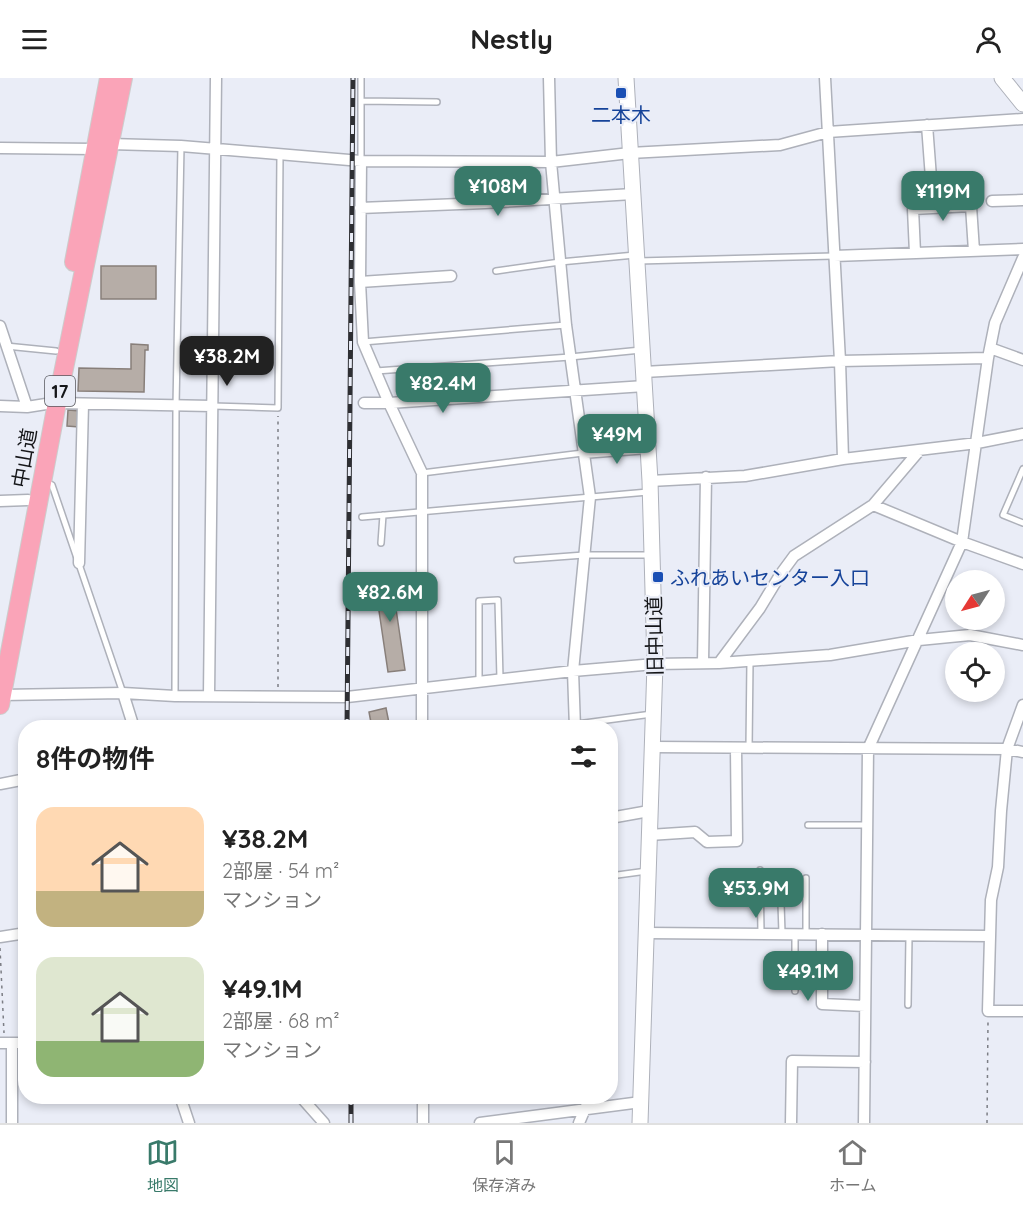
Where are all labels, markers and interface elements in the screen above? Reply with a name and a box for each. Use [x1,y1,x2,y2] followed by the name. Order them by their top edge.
[470,22,553,56] text: Nestly
[18,23,51,56] icon: menu
[972,23,1005,56] icon: person
[614,86,628,100] marker: 二本木
[591,102,651,127] place label: 二本木
[456,166,540,217] pin: ¥108M
[901,171,985,222] pin: ¥119M
[468,173,528,198] text: ¥108M
[915,178,971,203] text: ¥119M
[178,336,276,387] pin: ¥38.2M
[194,343,260,368] text: ¥38.2M
[394,363,492,414] pin: ¥82.4M
[410,370,476,395] text: ¥82.4M
[45,376,75,406] road number: 17
[581,414,653,465] pin: ¥49M
[591,421,643,446] text: ¥49M
[6,426,42,490] street label: 中山道
[670,565,870,590] place label: ふれあいセンター入口
[651,570,665,584] marker: ふれあいセンター入口
[945,570,1005,630] north arrow
[945,570,1005,702] map controls
[341,572,439,623] pin: ¥82.6M
[357,579,423,604] text: ¥82.6M
[641,596,667,676] street label: 旧中山道
[945,642,1005,702] button: locate
[567,740,600,773] icon: filters
[36,742,154,775] text: 8件の物件
[222,822,308,855] text: ¥38.2M
[84,831,156,903] icon: home
[222,858,339,883] text: 2部屋 · 54 m²
[707,868,805,919] pin: ¥53.9M
[723,875,789,900] text: ¥53.9M
[222,887,322,912] text: マンション
[759,951,857,1002] pin: ¥49.1M
[777,958,839,983] text: ¥49.1M
[222,972,303,1005] text: ¥49.1M
[84,981,156,1053] icon: home
[222,1008,340,1033] text: 2部屋 · 68 m²
[222,1037,322,1062] text: マンション
[146,1136,179,1196] tab: 地図
[472,1136,536,1196] tab: 保存済み
[829,1136,877,1196] tab: ホーム

